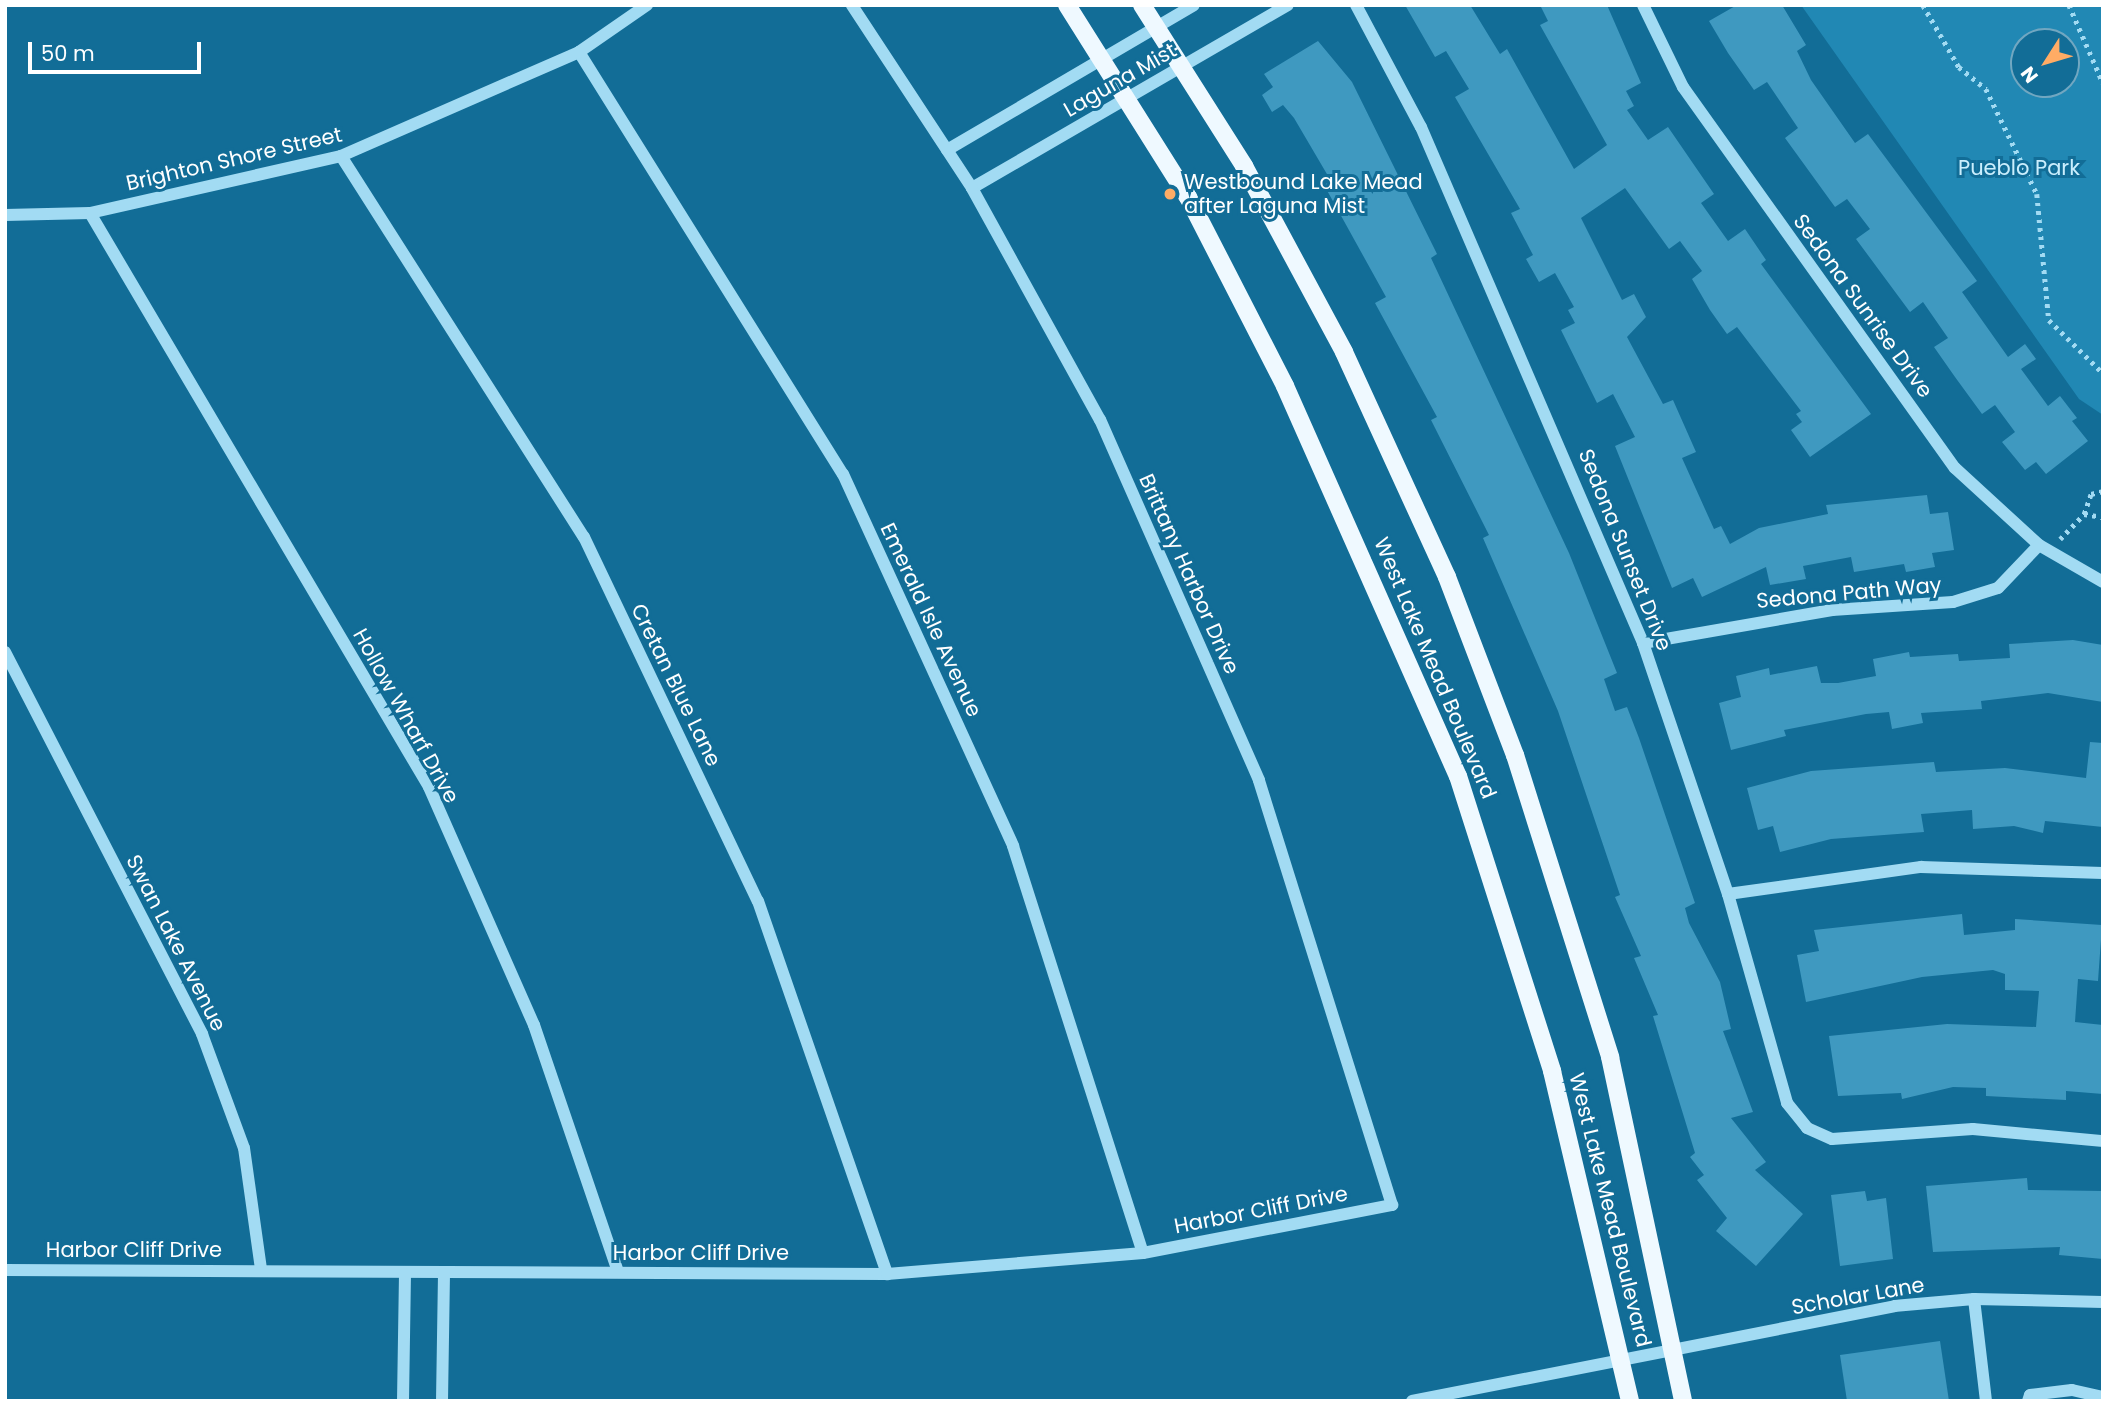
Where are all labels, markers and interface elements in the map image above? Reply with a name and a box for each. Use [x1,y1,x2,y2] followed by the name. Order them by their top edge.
[32,28,205,72] scale bar
[2010,28,2080,98] north arrow
[1059,38,1181,122] street label: Laguna Mist
[41,39,95,68] text: 50 m
[2014,61,2045,89] text: N
[124,122,344,196] street label: Brighton Shore Street
[1958,155,2080,181] park label: Pueblo Park
[1184,169,1423,219] place label: Westbound Lake Mead after Laguna Mist
[1162,186,1178,202] marker: Westbound Lake Mead after Laguna Mist
[1788,209,1938,403] street label: Sedona Sunrise Drive
[1573,445,1677,655] street label: Sedona Sunset Drive
[1133,470,1245,678] street label: Brittany Harbor Drive
[875,519,987,721] street label: Emerald Isle Avenue
[1368,534,1502,802] street label: West Lake Mead Boulevard
[1755,572,1943,614] street label: Sedona Path Way
[626,600,726,770] street label: Cretan Blue Lane
[348,624,464,808] street label: Hollow Wharf Drive
[121,851,231,1035] street label: Swan Lake Avenue
[1564,1070,1656,1350] street label: West Lake Mead Boulevard
[1172,1181,1350,1239] street label: Harbor Cliff Drive
[46,1237,222,1263] street label: Harbor Cliff Drive
[613,1240,789,1266] street label: Harbor Cliff Drive
[1790,1272,1926,1320] street label: Scholar Lane

